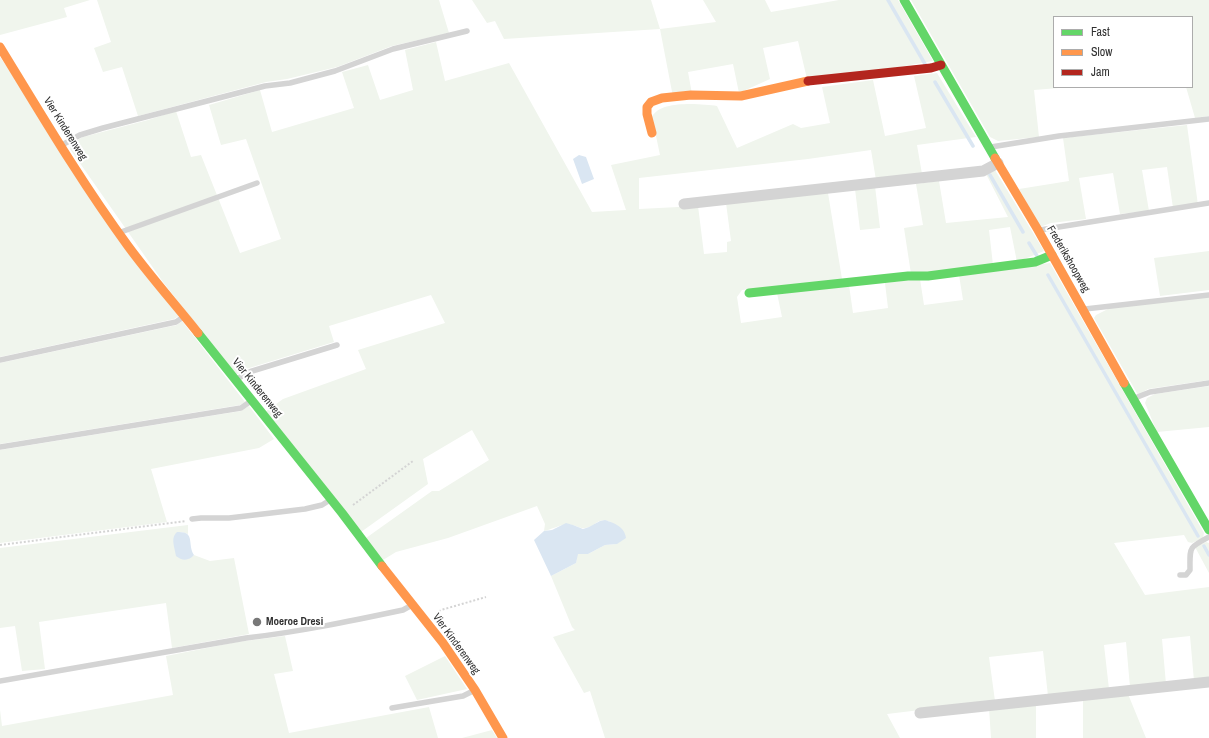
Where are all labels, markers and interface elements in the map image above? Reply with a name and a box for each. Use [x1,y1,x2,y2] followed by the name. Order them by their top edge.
[1053,16,1193,88] legend
[1091,24,1110,40] text: Fast
[1091,44,1112,60] text: Slow
[1091,64,1110,80] text: Jam
[40,95,90,163] street label: Vier Kinderenweg
[1044,223,1092,295] street label: Frederikshoopweg
[229,356,285,420] street label: Vier Kinderenweg
[429,611,483,677] street label: Vier Kinderenweg
[266,615,323,629] place label: Moeroe Dresi
[251,616,263,628] marker: Moeroe Dresi

